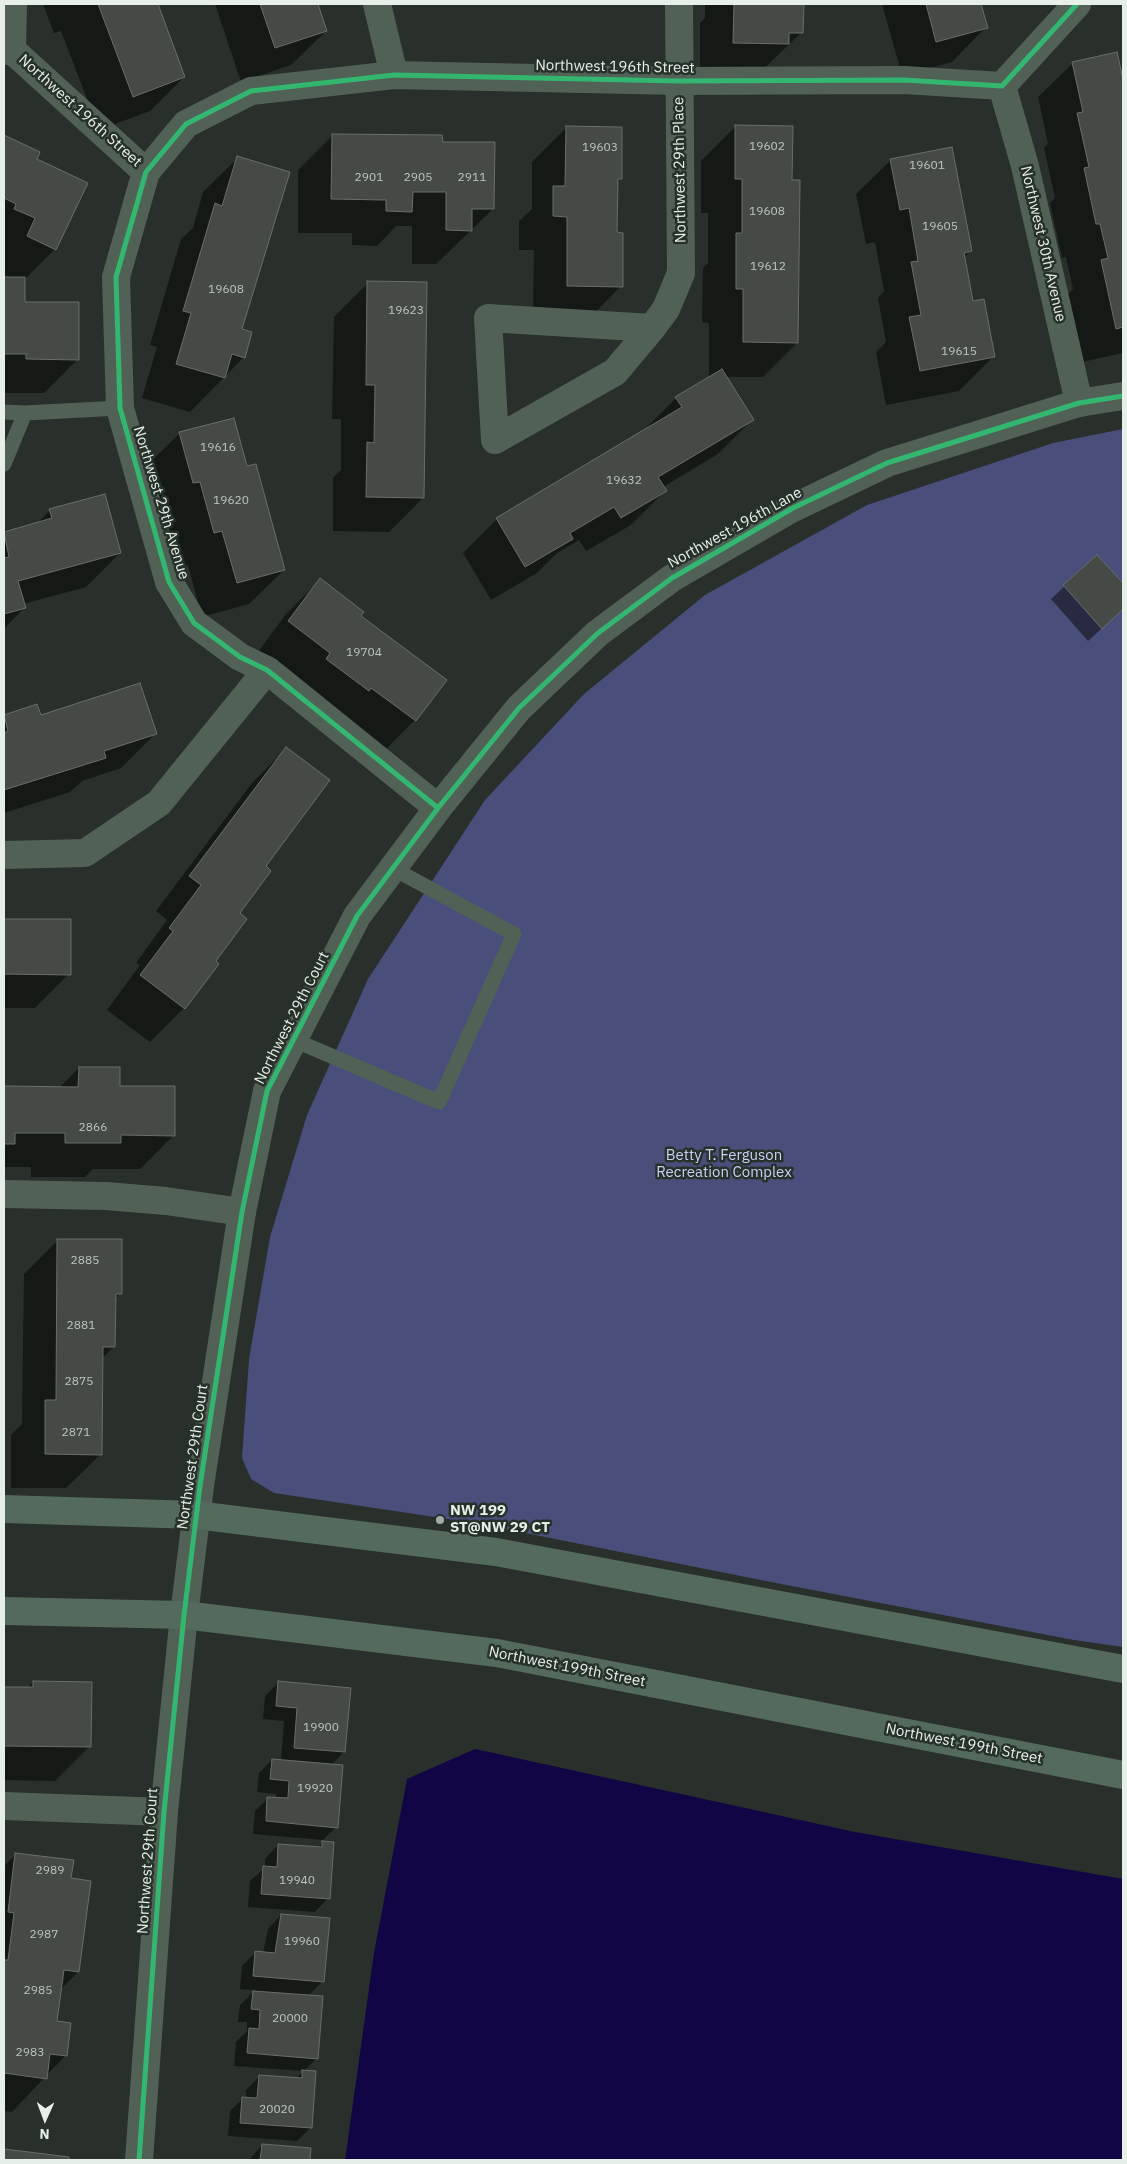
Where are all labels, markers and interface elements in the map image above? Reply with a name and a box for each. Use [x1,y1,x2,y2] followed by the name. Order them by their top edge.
[15,51,145,171] street label: Northwest 196th Street
[535,57,695,77] street label: Northwest 196th Street
[670,97,690,243] street label: Northwest 29th Place
[749,140,785,154] house number: 19602
[582,141,618,155] house number: 19603
[909,159,945,173] house number: 19601
[1016,164,1070,324] street label: Northwest 30th Avenue
[355,171,383,185] house number: 2901
[404,171,432,185] house number: 2905
[458,171,486,185] house number: 2911
[749,205,785,219] house number: 19608
[922,220,958,234] house number: 19605
[750,260,786,274] house number: 19612
[208,283,244,297] house number: 19608
[388,304,424,318] house number: 19623
[941,345,977,359] house number: 19615
[129,424,193,582] street label: Northwest 29th Avenue
[200,441,236,455] house number: 19616
[606,474,642,488] house number: 19632
[665,484,805,572] street label: Northwest 196th Lane
[213,494,249,508] house number: 19620
[346,646,382,660] house number: 19704
[251,949,333,1087] street label: Northwest 29th Court
[79,1121,107,1135] house number: 2866
[656,1147,792,1182] park label: Betty T. Ferguson Recreation Complex
[71,1254,99,1268] house number: 2885
[67,1319,95,1333] house number: 2881
[65,1375,93,1389] house number: 2875
[174,1383,212,1531] street label: Northwest 29th Court
[62,1426,90,1440] house number: 2871
[450,1502,550,1537] place label: NW 199 ST@NW 29 CT
[434,1514,446,1526] marker: NW 199 ST@NW 29 CT
[487,1643,647,1691] street label: Northwest 199th Street
[884,1720,1044,1768] street label: Northwest 199th Street
[303,1721,339,1735] house number: 19900
[297,1782,333,1796] house number: 19920
[134,1787,162,1935] street label: Northwest 29th Court
[36,1864,64,1878] house number: 2989
[279,1874,315,1888] house number: 19940
[30,1928,58,1942] house number: 2987
[284,1935,320,1949] house number: 19960
[24,1984,52,1998] house number: 2985
[272,2012,308,2026] house number: 20000
[16,2046,44,2060] house number: 2983
[20,2094,70,2144] north arrow
[259,2103,295,2117] house number: 20020
[39,2125,50,2143] text: N

